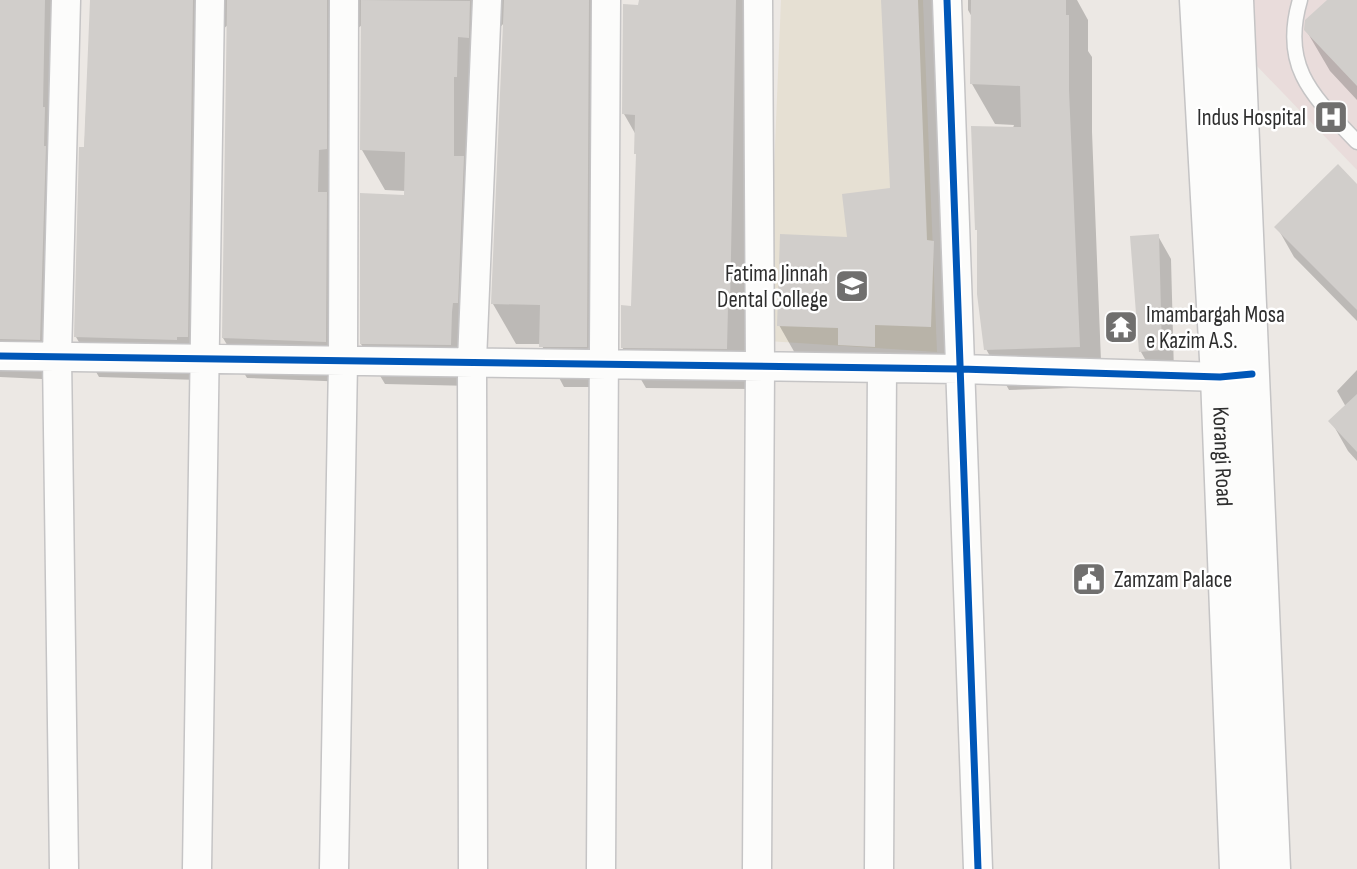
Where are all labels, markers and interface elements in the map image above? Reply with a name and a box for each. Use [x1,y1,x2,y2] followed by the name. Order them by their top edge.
[1312,98,1350,136] hospital icon: Indus Hospital
[1197,104,1306,132] place label: Indus Hospital
[717,260,828,314] place label: Fatima Jinnah Dental College
[833,267,871,305] school or university icon: Fatima Jinnah Dental College
[1146,301,1285,355] place label: Imambargah Mosa e Kazim A.S.
[1102,308,1140,346] temple icon: Imambargah Mosa e Kazim A.S.
[1206,406,1238,507] street label: Korangi Road
[1070,560,1108,598] public building icon: Zamzam Palace
[1114,566,1232,594] place label: Zamzam Palace

